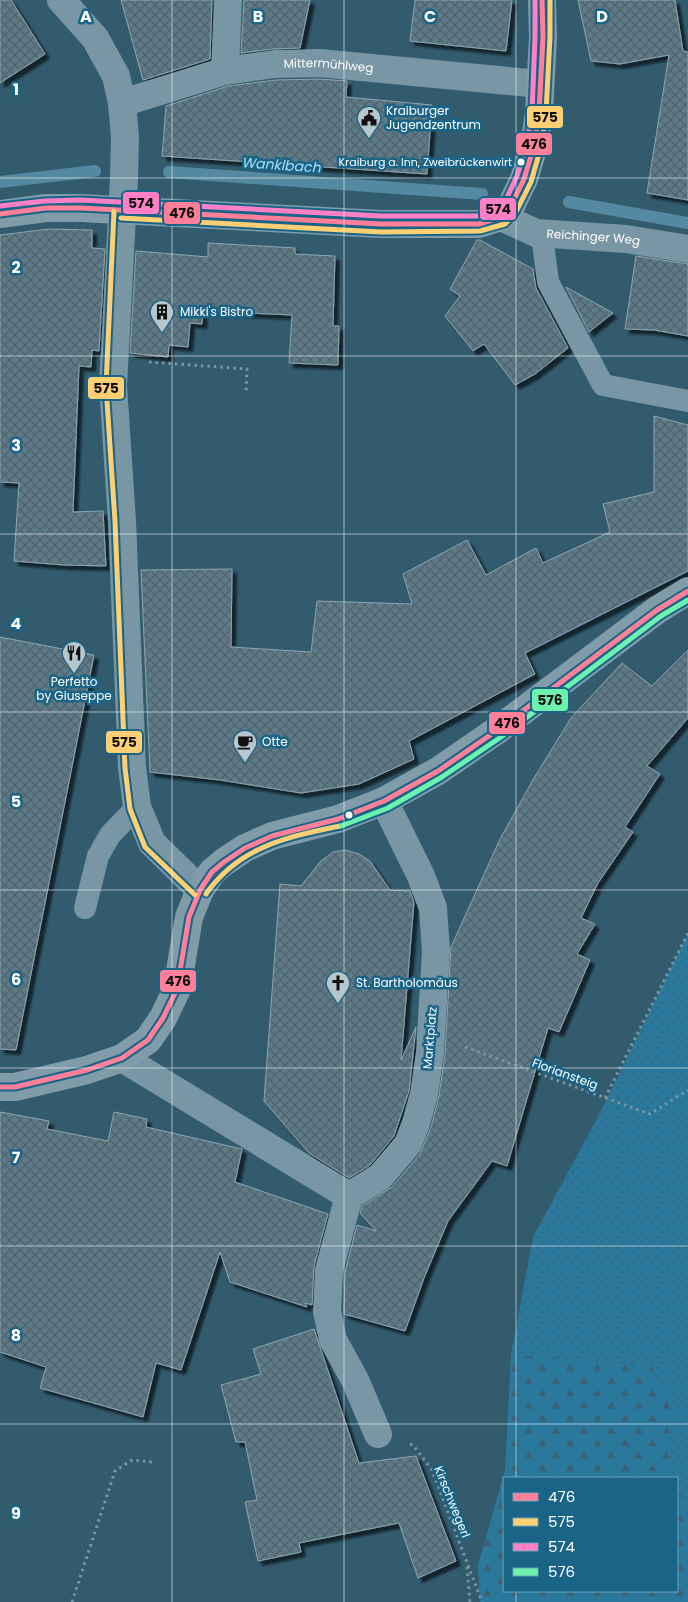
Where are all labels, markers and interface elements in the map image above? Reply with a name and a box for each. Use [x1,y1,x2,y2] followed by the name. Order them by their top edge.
[80,5,92,28] text: A
[253,5,263,28] text: B
[424,5,436,28] text: C
[596,5,608,28] text: D
[283,54,374,76] street label: Mittermühlweg
[13,78,19,101] text: 1
[386,102,481,133] place label: Kraiburger Jugendzentrum
[356,105,382,139] public building icon: Kraiburger Jugendzentrum
[526,105,564,129] line badge: 575
[532,107,558,127] text: 575
[515,132,553,156] line badge: 476
[521,134,547,154] text: 476
[242,152,322,178] water label: Wanklbach
[339,154,512,170] place label: Kraiburg a. Inn, Zweibrückenwirt
[516,157,526,167] marker: Kraiburg a. Inn, Zweibrückenwirt
[122,191,160,215] line badge: 574
[128,193,154,213] text: 574
[479,197,517,221] line badge: 574
[485,199,511,219] text: 574
[163,201,201,225] line badge: 476
[169,203,195,223] text: 476
[546,225,642,249] street label: Reichinger Weg
[11,256,21,279] text: 2
[149,299,175,333] building icon: Mikki's Bistro
[180,303,253,320] place label: Mikki's Bistro
[87,376,125,400] line badge: 575
[93,378,119,398] text: 575
[11,434,21,457] text: 3
[11,612,22,635] text: 4
[61,640,87,674] restaurant icon: Perfetto by Giuseppe
[36,673,112,704] place label: Perfetto by Giuseppe
[531,688,569,712] line badge: 576
[537,690,563,710] text: 576
[488,711,526,735] line badge: 476
[494,713,520,733] text: 476
[232,729,258,763] cafe icon: Otte
[105,730,143,754] line badge: 575
[111,732,137,752] text: 575
[262,733,288,750] place label: Otte
[11,790,21,813] text: 5
[344,810,354,820] unlabelled marker
[11,968,21,991] text: 6
[159,969,197,993] line badge: 476
[325,970,351,1004] church icon: St. Bartholomäus
[165,971,191,991] text: 476
[356,974,458,991] place label: St. Bartholomäus
[418,1006,441,1070] street label: Marktplatz
[530,1054,601,1093] street label: Floriansteig
[12,1146,21,1169] text: 7
[11,1324,21,1347] text: 8
[430,1463,475,1540] street label: Kirschwegerl
[503,1477,678,1592] legend
[548,1486,575,1507] text: 476
[11,1502,21,1525] text: 9
[548,1511,575,1532] text: 575
[548,1536,575,1557] text: 574
[548,1561,575,1582] text: 576

